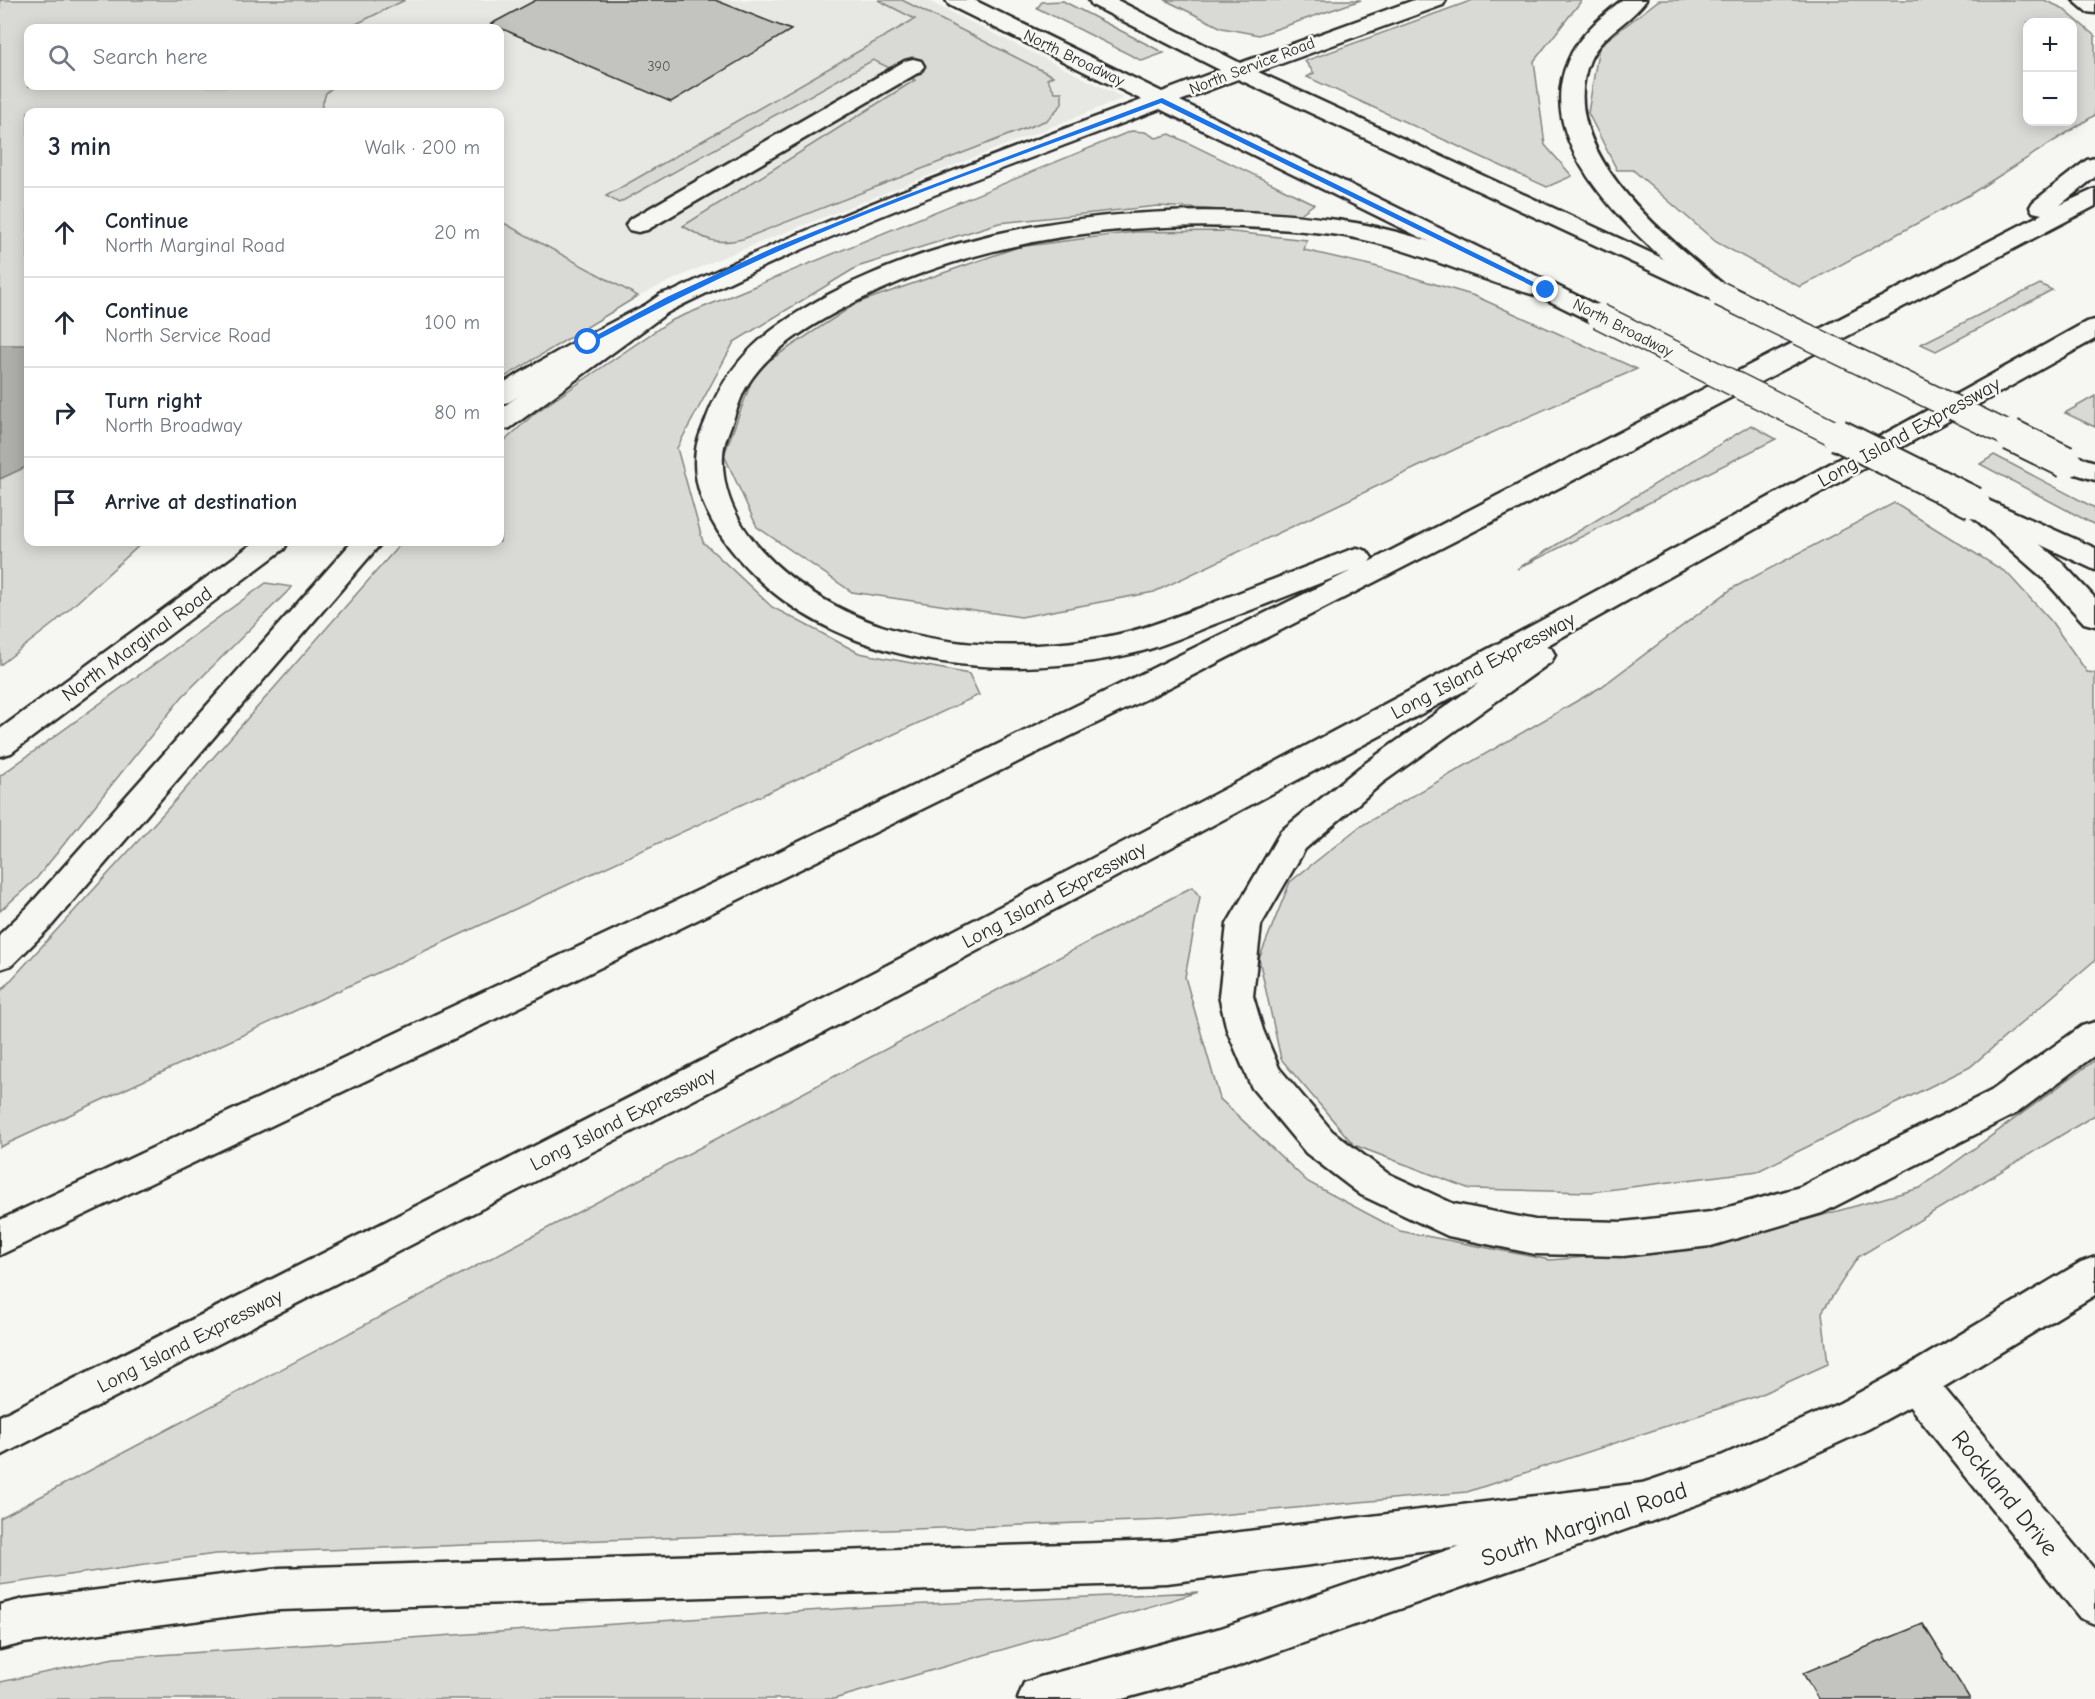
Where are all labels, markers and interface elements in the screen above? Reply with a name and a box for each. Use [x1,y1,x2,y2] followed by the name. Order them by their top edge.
[2023,18,2077,126] map controls
[2023,18,2077,72] button: +
[24,24,504,90] search box
[1021,26,1128,91] street label: North Broadway
[1187,34,1317,98] street label: North Service Road
[45,41,78,74] icon: search
[93,44,208,70] text: Search here
[647,58,671,75] house number: 390
[2023,72,2077,126] button: −
[48,132,111,162] text: 3 min
[365,136,480,159] text: Walk · 200 m
[105,208,188,234] text: Continue
[48,216,81,249] icon: ahead
[434,221,480,244] text: 20 m
[105,234,285,257] text: North Marginal Road
[1532,276,1558,302] route end
[1570,295,1677,361] street label: North Broadway
[105,298,188,324] text: Continue
[48,306,81,339] icon: ahead
[425,311,480,334] text: 100 m
[105,324,271,347] text: North Service Road
[574,328,600,354] route start
[1814,372,2004,492] street label: Long Island Expressway
[105,388,202,414] text: Turn right
[48,396,81,429] icon: right
[434,401,480,424] text: 80 m
[105,414,242,437] text: North Broadway
[48,486,81,519] icon: arrive
[105,489,297,515] text: Arrive at destination
[57,582,217,706] street label: North Marginal Road
[1387,608,1579,724] street label: Long Island Expressway
[958,837,1150,953] street label: Long Island Expressway
[526,1062,720,1176] street label: Long Island Expressway
[93,1284,287,1398] street label: Long Island Expressway
[1946,1425,2064,1561] street label: Rockland Drive
[1477,1476,1691,1572] street label: South Marginal Road

